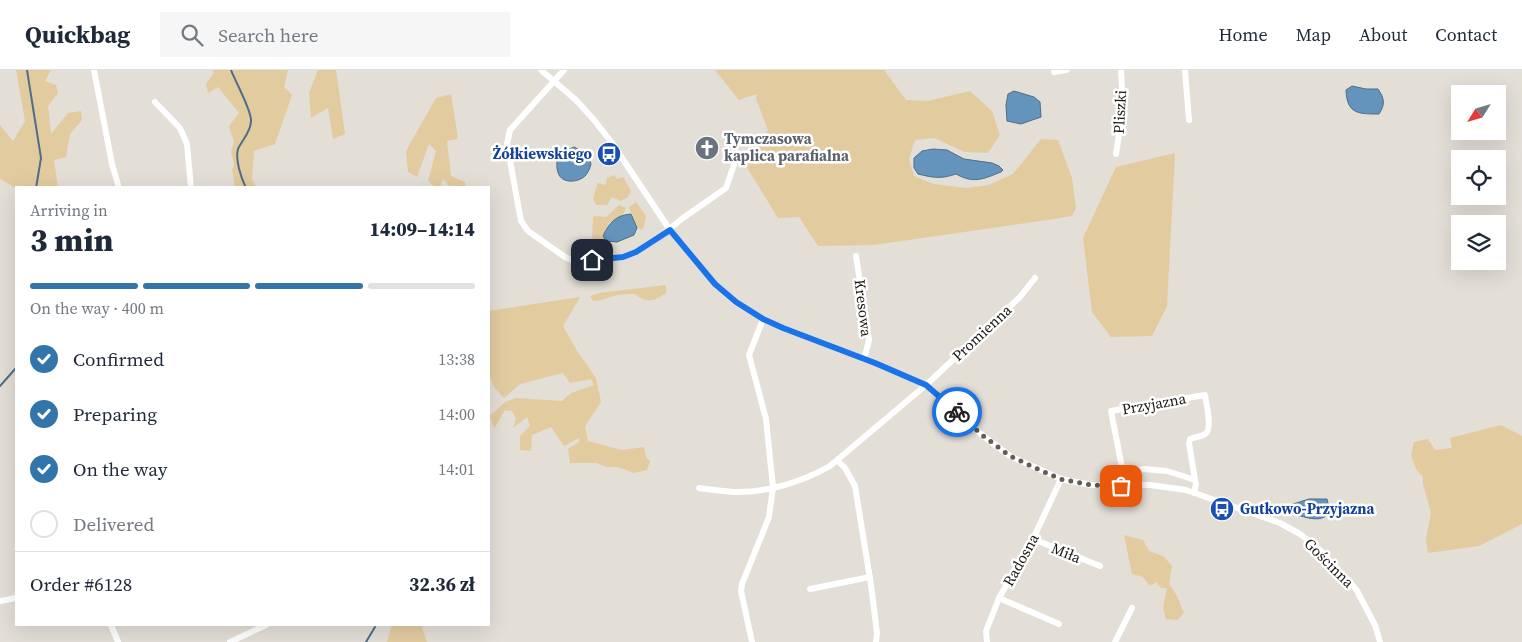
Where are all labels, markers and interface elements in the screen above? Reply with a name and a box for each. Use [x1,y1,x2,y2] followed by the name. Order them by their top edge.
[160,12,510,57] search box
[25,18,130,51] text: Quickbag
[178,21,206,49] icon: search
[218,22,318,48] text: Search here
[1219,22,1268,47] text: Home
[1296,22,1331,47] text: Map
[1359,22,1407,47] text: About
[1435,22,1497,47] text: Contact
[1451,85,1506,140] north arrow
[1451,85,1506,270] map controls
[1108,90,1131,134] street label: Pliszki
[724,128,850,166] place label: Tymczasowa kaplica parafialna
[694,135,720,161] church icon: Tymczasowa kaplica parafialna
[596,141,622,167] bus stop icon: Żółkiewskiego
[493,143,593,164] place label: Żółkiewskiego
[1451,150,1506,205] button: locate
[30,199,108,221] text: Arriving in
[1451,215,1506,270] button: layers
[370,216,475,242] text: 14:09–14:14
[30,218,113,262] text: 3 min
[571,239,613,281] pin
[578,246,606,274] icon: home
[850,278,877,338] street label: Kresowa
[30,297,164,319] text: On the way · 400 m
[947,299,1016,366] street label: Promienna
[30,345,58,373] icon: check
[73,346,164,372] text: Confirmed
[438,348,475,370] text: 13:38
[932,387,982,437] courier
[1120,387,1188,419] street label: Przyjazna
[943,398,971,426] icon: bike
[30,400,58,428] icon: check
[73,401,157,427] text: Preparing
[438,403,475,425] text: 14:00
[30,455,58,483] icon: check
[73,456,168,482] text: On the way
[438,458,475,480] text: 14:01
[1100,465,1142,507] pin
[1107,472,1135,500] icon: bag
[1209,496,1235,522] bus stop icon: Gutkowo-Przyjazna
[1240,498,1375,519] place label: Gutkowo-Przyjazna
[73,511,154,537] text: Delivered
[997,529,1044,590] street label: Radosna
[1300,533,1359,592] street label: Gościnna
[1048,537,1084,568] street label: Miła
[30,571,132,597] text: Order #6128
[409,571,475,597] text: 32.36 zł

